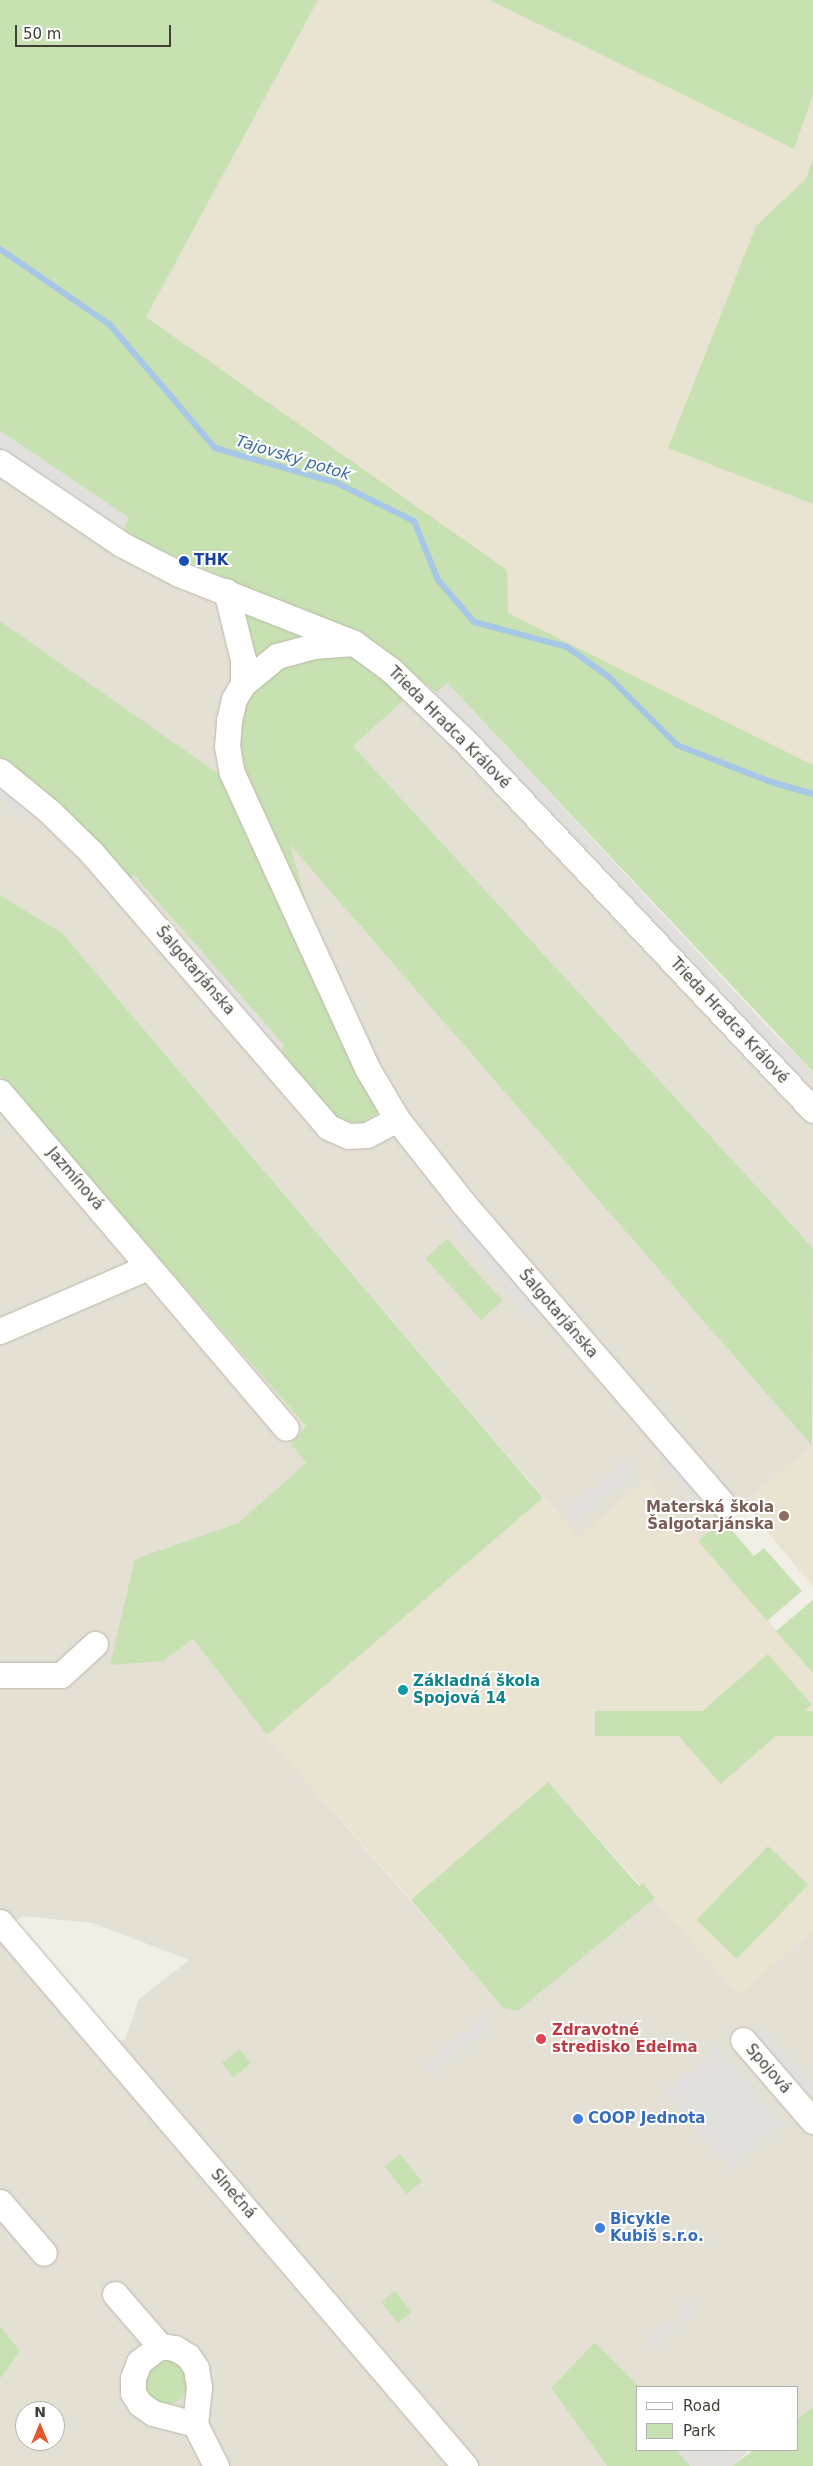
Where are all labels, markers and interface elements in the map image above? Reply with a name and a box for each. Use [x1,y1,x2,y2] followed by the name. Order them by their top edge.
[18,15,174,47] scale bar
[23,25,61,43] text: 50 m
[233,431,353,485] water label: Tajovský potok
[194,552,228,570] place label: THK
[178,555,190,567] marker: THK
[384,663,514,793] street label: Trieda Hradca Králové
[152,923,238,1019] street label: Šalgotarjánska
[666,955,792,1087] street label: Trieda Hradca Králové
[43,1144,107,1214] street label: Jazmínová
[515,1266,601,1362] street label: Šalgotarjánska
[646,1498,774,1533] place label: Materská škola Šalgotarjánska
[778,1510,790,1522] marker: Materská škola Šalgotarjánska
[413,1672,540,1707] place label: Základná škola Spojová 14
[397,1684,409,1696] marker: Základná škola Spojová 14
[552,2021,698,2056] place label: Zdravotné stredisko Edelma
[534,2032,548,2046] marker: Zdravotné stredisko Edelma
[742,2041,794,2097] street label: Spojová
[588,2110,705,2128] place label: COOP Jednota
[572,2113,584,2125] marker: COOP Jednota
[207,2166,259,2222] street label: Slnečná
[610,2210,704,2245] place label: Bicykle Kubiš s.r.o.
[594,2222,606,2234] marker: Bicykle Kubiš s.r.o.
[636,2386,798,2451] legend
[683,2397,721,2415] text: Road
[15,2401,65,2451] north arrow
[34,2404,46,2420] text: N
[683,2422,715,2440] text: Park

